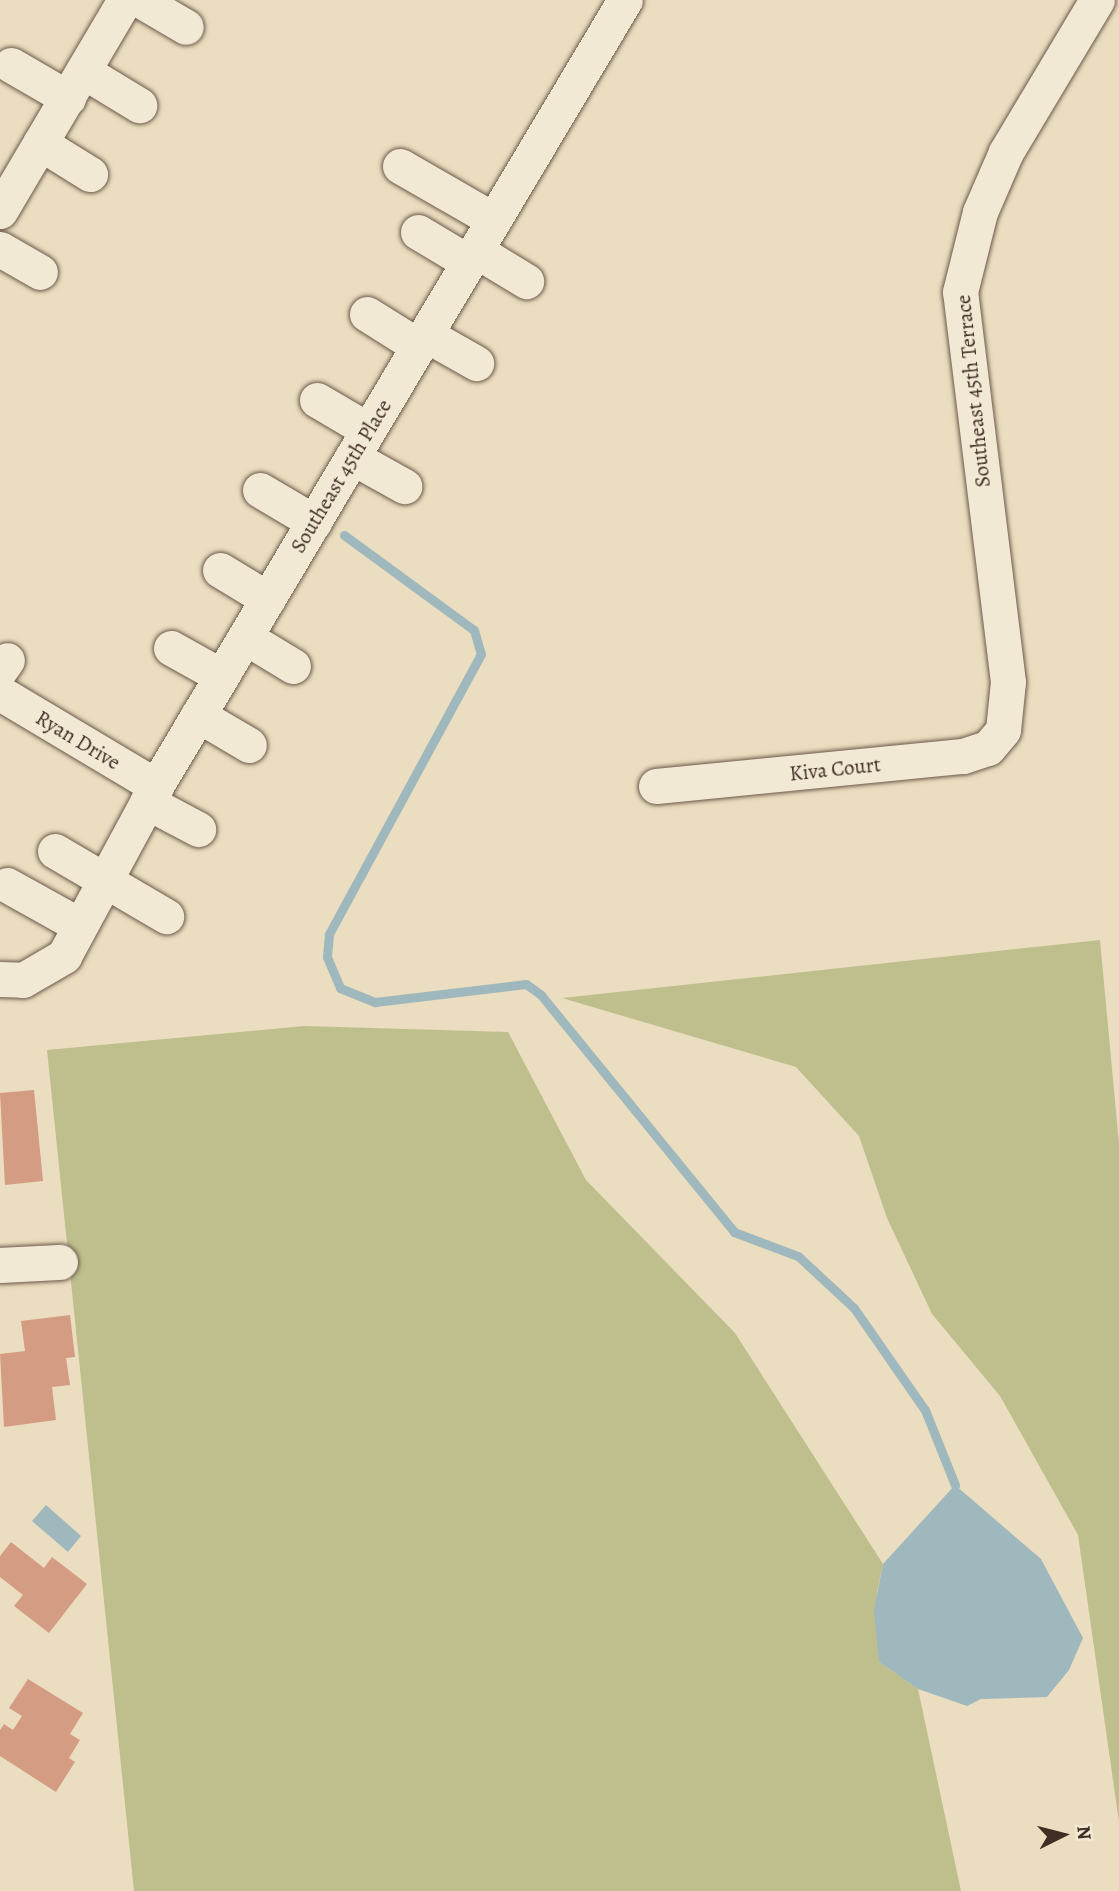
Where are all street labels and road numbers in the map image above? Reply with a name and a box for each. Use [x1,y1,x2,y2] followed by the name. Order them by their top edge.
[950,293,996,489] street label: Southeast 45th Terrace
[285,395,397,557] street label: Southeast 45th Place
[31,705,125,775] street label: Ryan Drive
[788,752,882,786] street label: Kiva Court

